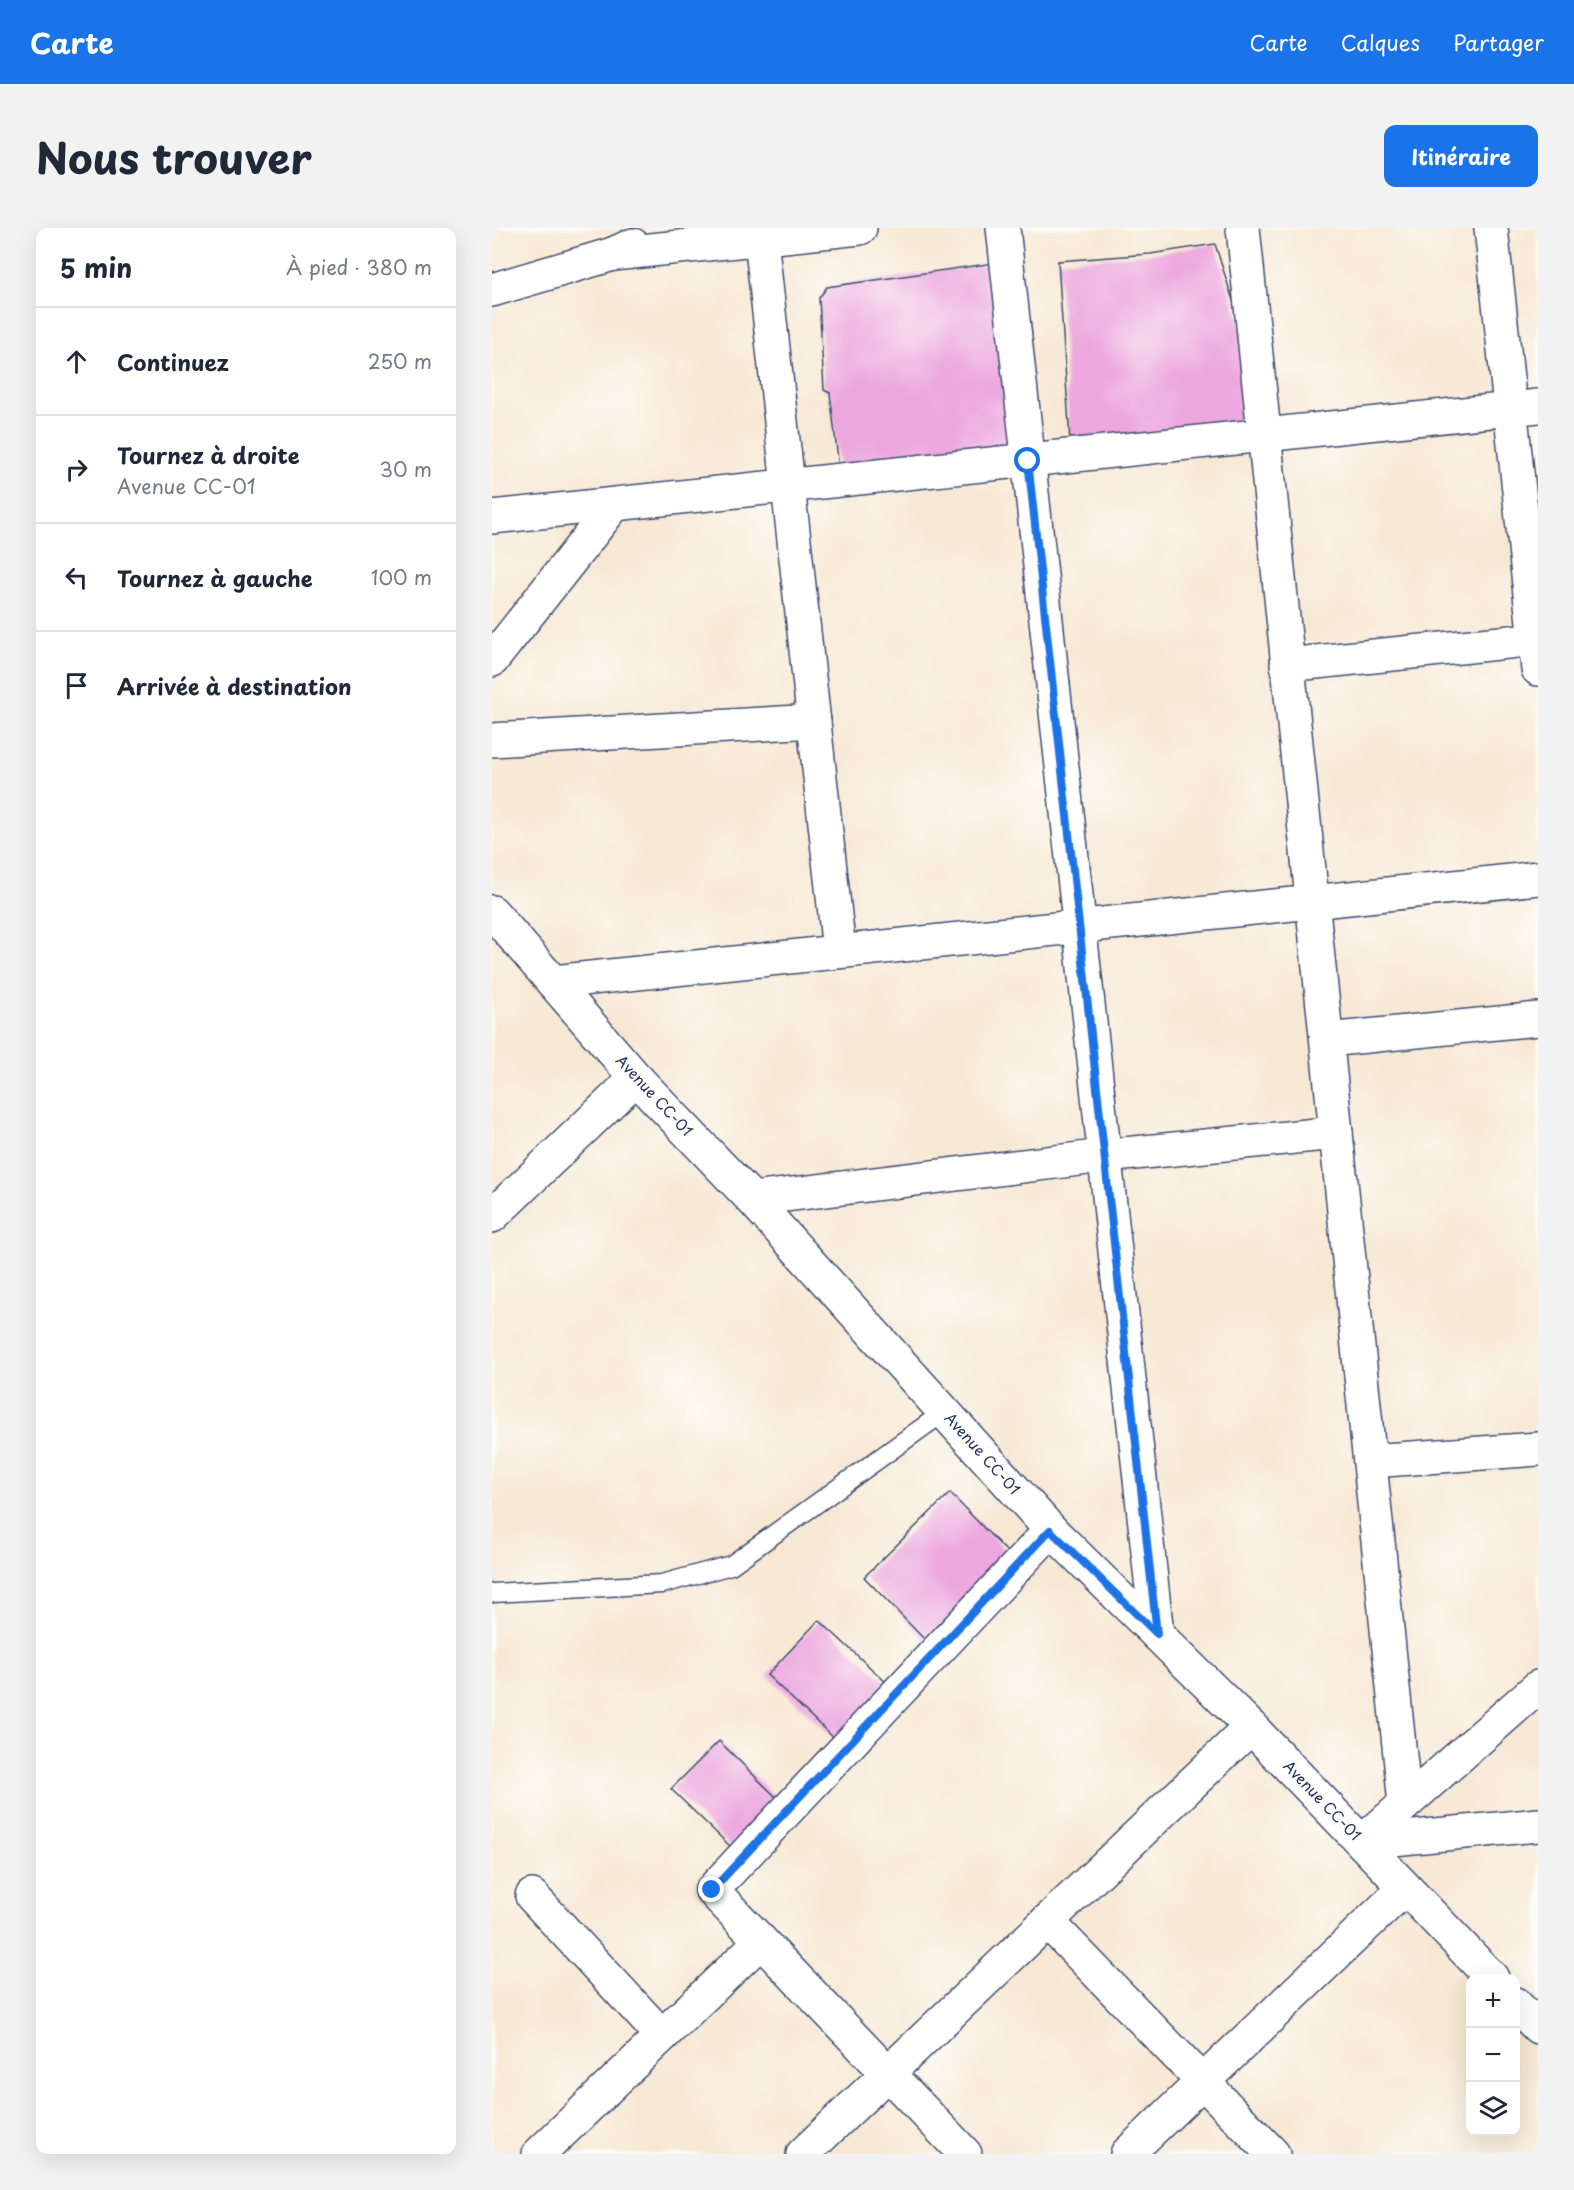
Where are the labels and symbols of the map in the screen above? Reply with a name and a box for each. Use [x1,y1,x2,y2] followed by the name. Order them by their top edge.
[1014,447,1040,473] route start
[611,1049,699,1141] street label: Avenue CC-01
[940,1407,1026,1499] street label: Avenue CC-01
[1279,1755,1368,1845] street label: Avenue CC-01
[698,1876,724,1902] route end

